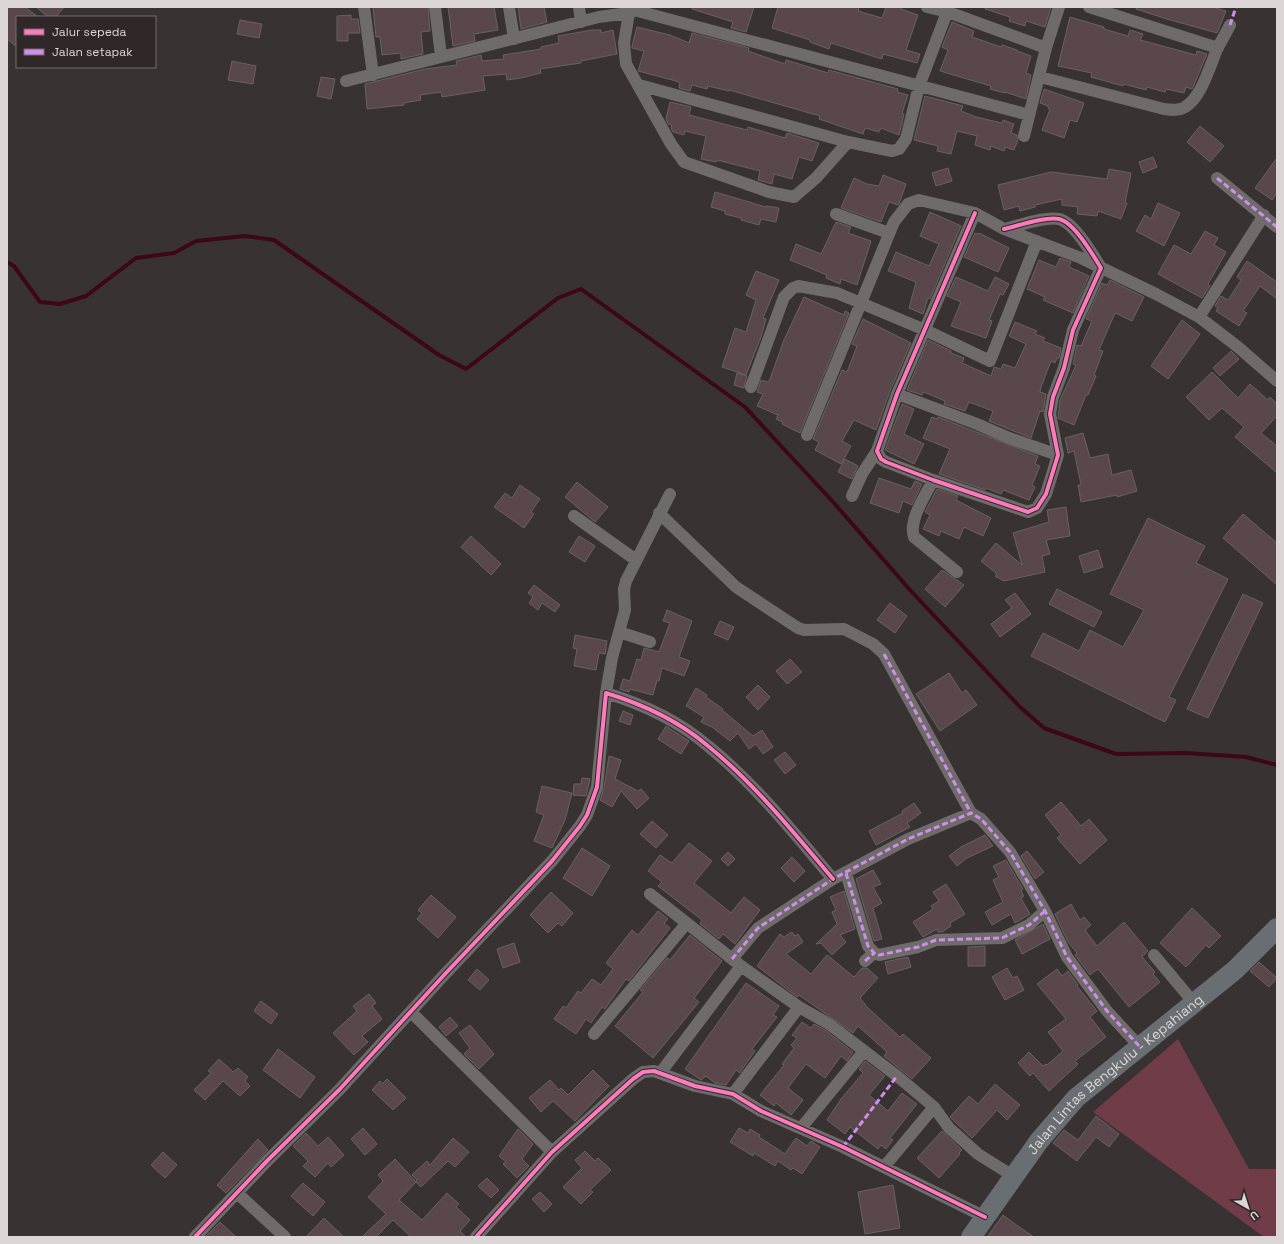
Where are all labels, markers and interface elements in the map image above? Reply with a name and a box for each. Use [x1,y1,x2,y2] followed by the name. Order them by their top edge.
[16,16,156,68] legend
[52,24,127,40] text: Jalur sepeda
[52,44,133,60] text: Jalan setapak
[1023,990,1207,1158] street label: Jalan Lintas Bengkulu - Kepahiang
[1228,1188,1268,1228] north arrow
[1247,1208,1262,1224] text: U

